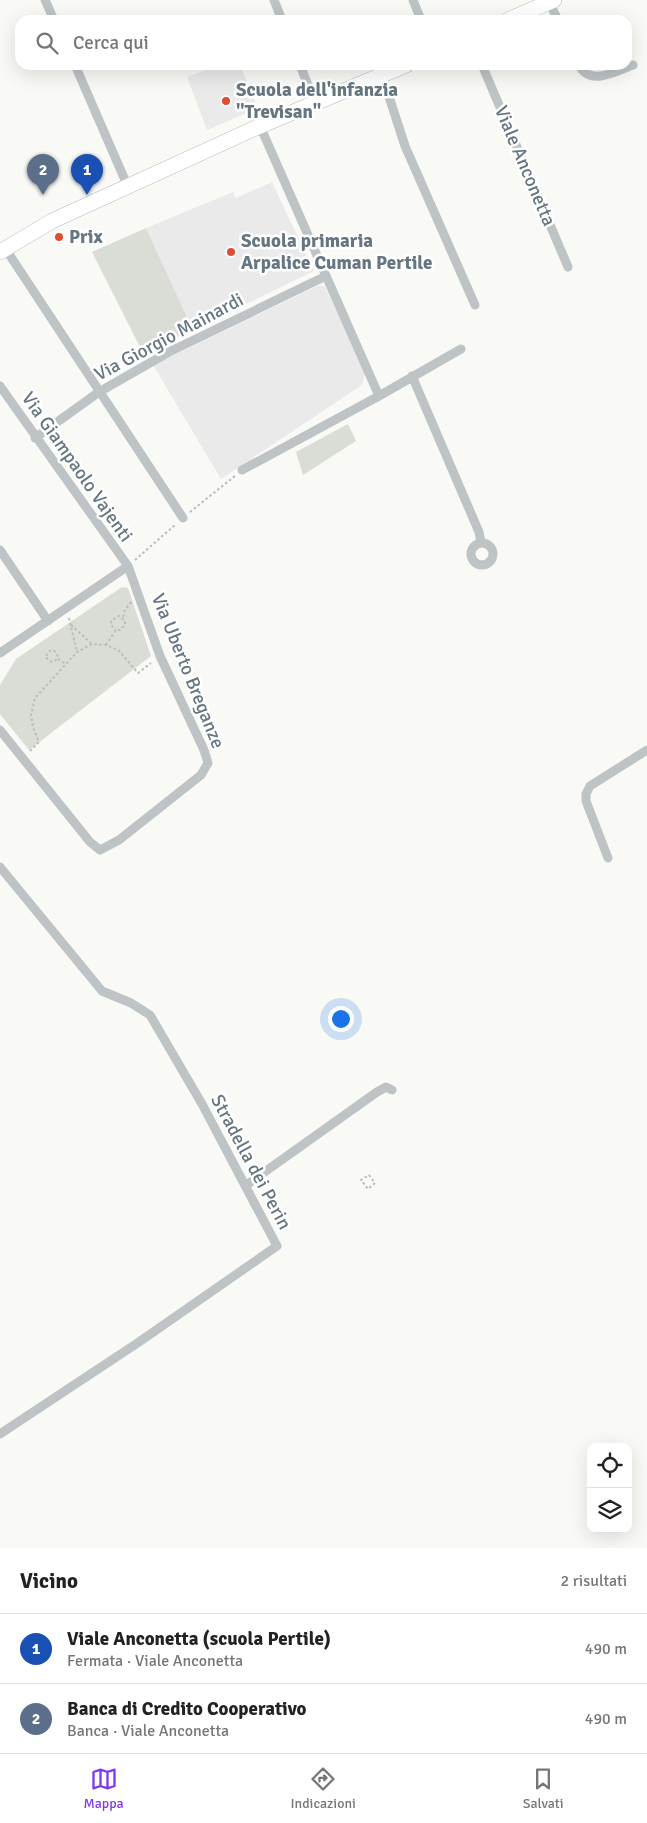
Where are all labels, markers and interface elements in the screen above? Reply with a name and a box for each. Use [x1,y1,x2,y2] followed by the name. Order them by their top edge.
[15,15,632,70] search box
[33,29,61,57] icon: search
[73,31,149,55] text: Cerca qui
[236,78,398,124] place label: Scuola dell'infanzia "Trevisan"
[220,95,232,107] marker: Scuola dell'infanzia "Trevisan"
[489,102,561,230] street label: Viale Anconetta
[27,154,59,195] pin: 2
[71,154,103,195] pin: 1
[69,225,104,249] place label: Prix
[241,229,433,275] place label: Scuola primaria Arpalice Cuman Pertile
[53,231,65,243] marker: Prix
[225,246,237,258] marker: Scuola primaria Arpalice Cuman Pertile
[90,288,248,386] street label: Via Giorgio Mainardi
[16,387,138,547] street label: Via Giampaolo Vajenti
[146,590,230,752] street label: Via Uberto Breganze
[328,1006,354,1032] your location
[205,1090,297,1234] street label: Stradella dei Perin
[587,1443,632,1533] map controls
[587,1443,632,1488] button: locate
[587,1488,632,1533] button: layers
[20,1568,78,1594] text: Vicino
[561,1571,627,1591] text: 2 risultati
[67,1627,331,1651] text: Viale Anconetta (scuola Pertile)
[32,1639,40,1659] text: 1
[585,1639,627,1659] text: 490 m
[67,1651,243,1671] text: Fermata · Viale Anconetta
[67,1697,307,1721] text: Banca di Credito Cooperativo
[32,1709,40,1729] text: 2
[585,1709,627,1729] text: 490 m
[67,1721,229,1741] text: Banca · Viale Anconetta
[83,1765,124,1812] tab: Mappa
[290,1765,356,1812] tab: Indicazioni
[523,1765,564,1812] tab: Salvati

